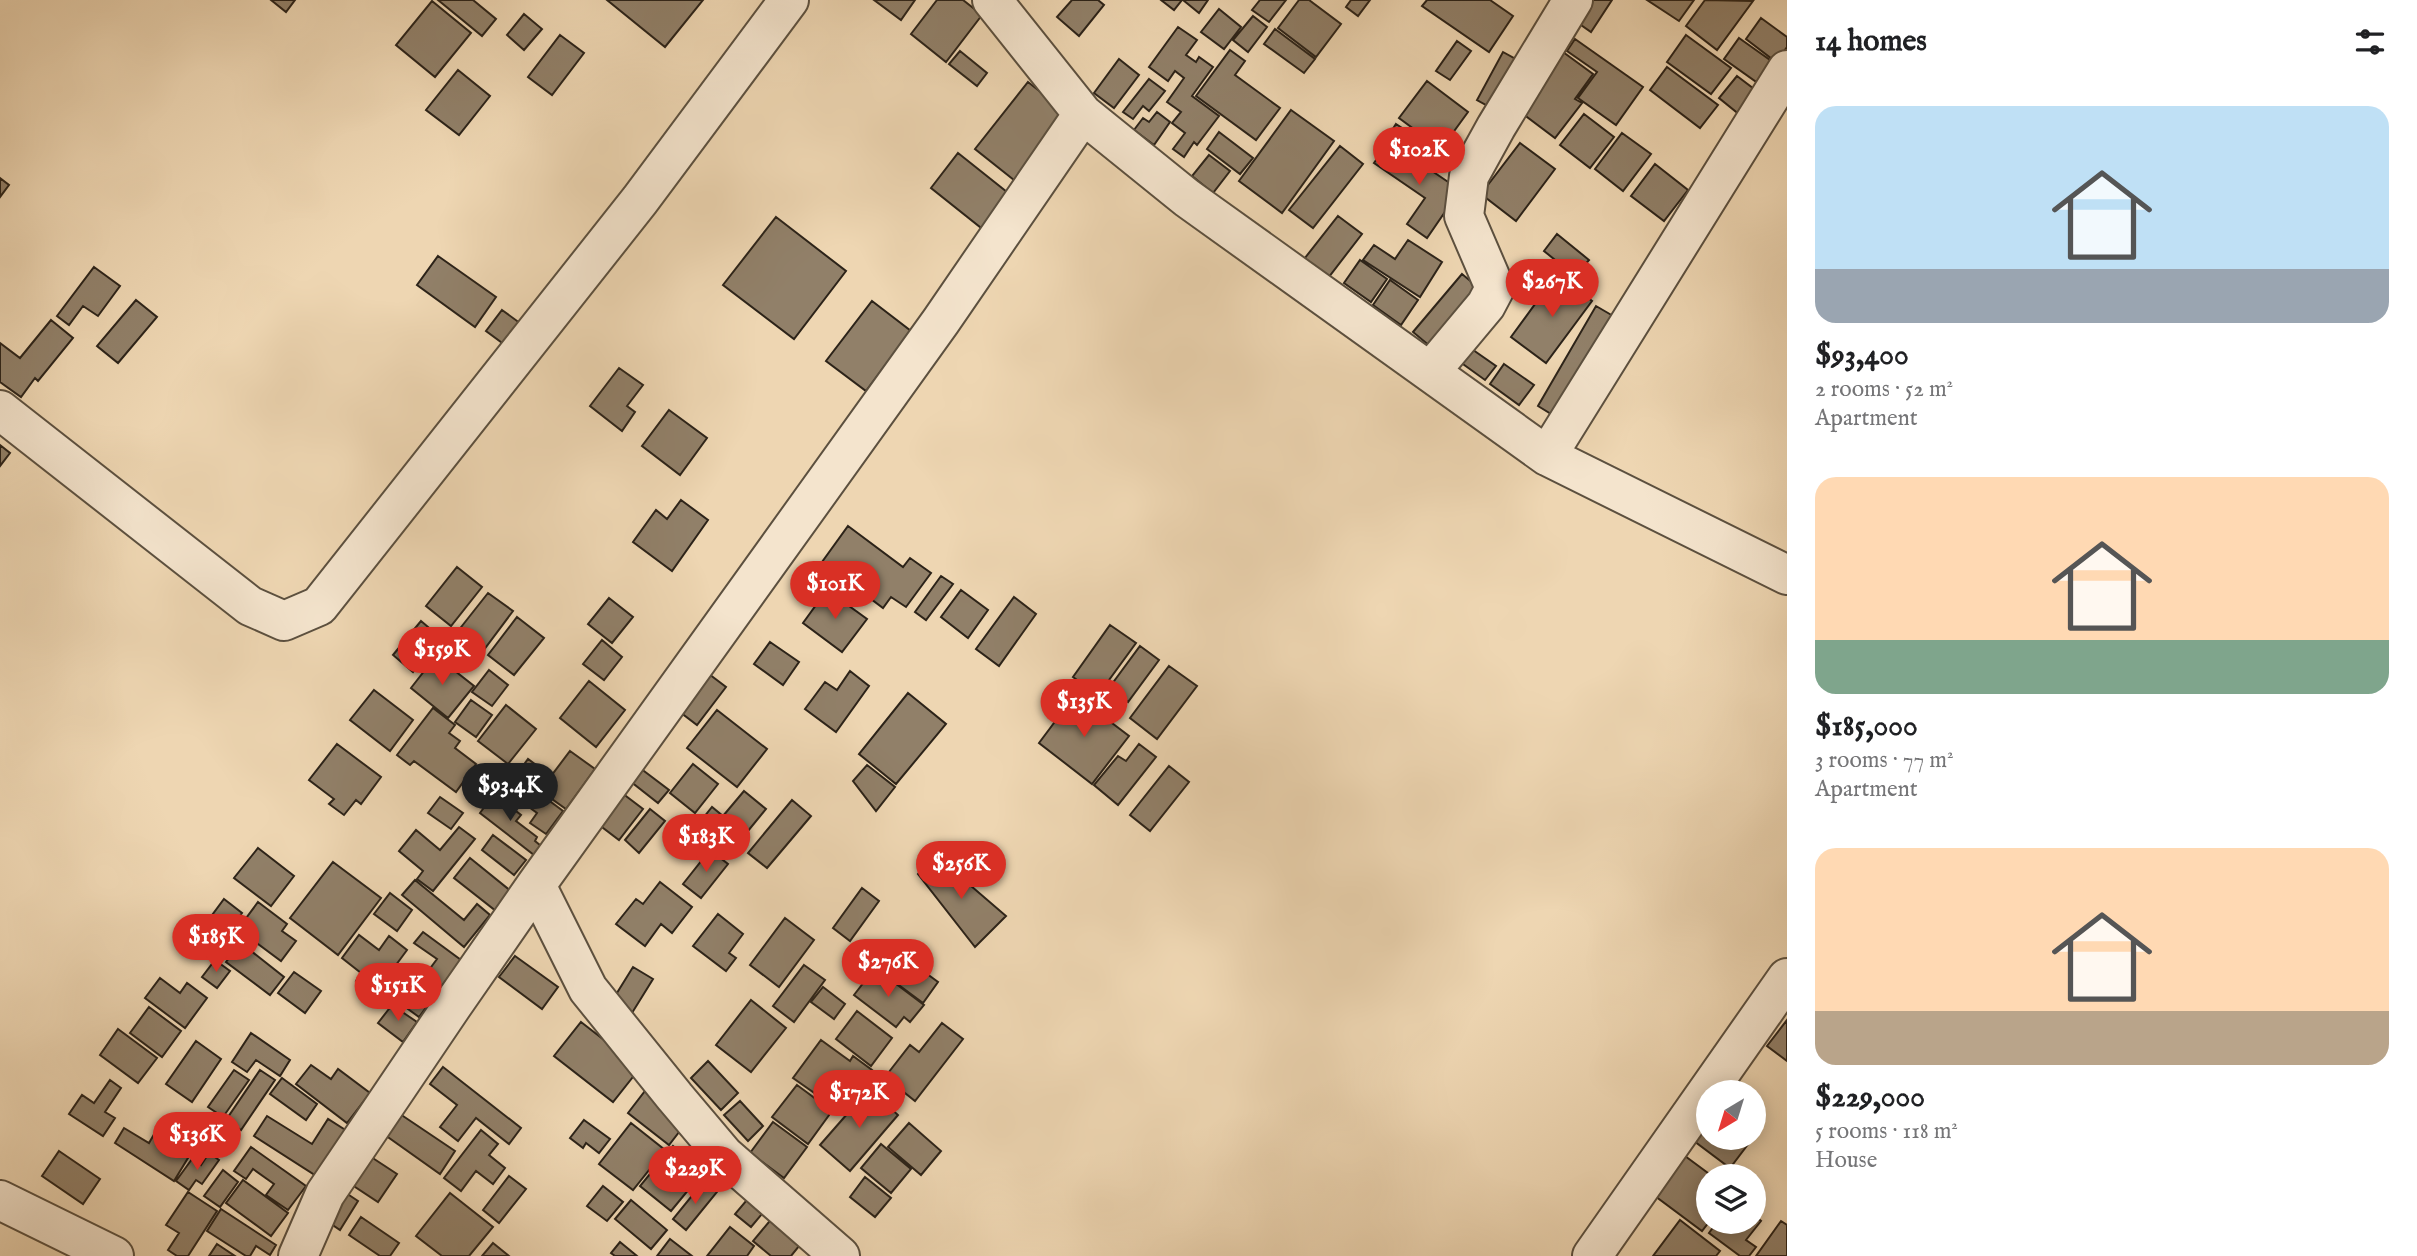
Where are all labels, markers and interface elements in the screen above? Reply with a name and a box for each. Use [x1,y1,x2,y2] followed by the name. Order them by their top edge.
[1815,23,1927,61] text: 14 homes
[2351,23,2389,61] icon: filters
[1370,128,1468,187] pin: $102K
[1389,135,1449,164] text: $102K
[2039,152,2165,278] icon: home
[1503,260,1601,319] pin: $267K
[1522,267,1582,296] text: $267K
[1815,337,1909,375] text: $93,400
[1815,375,1953,404] text: 2 rooms · 52 m²
[1815,404,1918,433] text: Apartment
[2039,523,2165,649] icon: home
[786,562,884,621] pin: $101K
[806,569,864,598] text: $101K
[393,628,491,687] pin: $159K
[414,635,470,664] text: $159K
[1035,680,1133,739] pin: $135K
[1057,687,1111,716] text: $135K
[1815,708,1918,746] text: $185,000
[1815,746,1954,775] text: 3 rooms · 77 m²
[453,764,567,823] pin: $93.4K
[478,771,542,800] text: $93.4K
[1815,775,1918,804] text: Apartment
[657,814,755,874] pin: $183K
[678,822,734,851] text: $183K
[912,842,1010,901] pin: $256K
[932,849,990,878] text: $256K
[2039,894,2165,1020] icon: home
[167,914,265,974] pin: $185K
[188,922,244,951] text: $185K
[839,940,937,999] pin: $276K
[858,947,918,976] text: $276K
[349,964,447,1023] pin: $151K
[371,971,425,1000] text: $151K
[810,1070,908,1130] pin: $172K
[829,1078,889,1107] text: $172K
[1815,1079,1925,1117] text: $229,000
[1696,1080,1766,1150] north arrow
[1696,1080,1766,1234] map controls
[148,1112,246,1172] pin: $136K
[1815,1117,1958,1146] text: 5 rooms · 118 m²
[169,1120,225,1149] text: $136K
[646,1146,744,1206] pin: $229K
[1815,1146,1877,1175] text: House
[665,1154,726,1183] text: $229K
[1696,1164,1766,1234] button: layers

